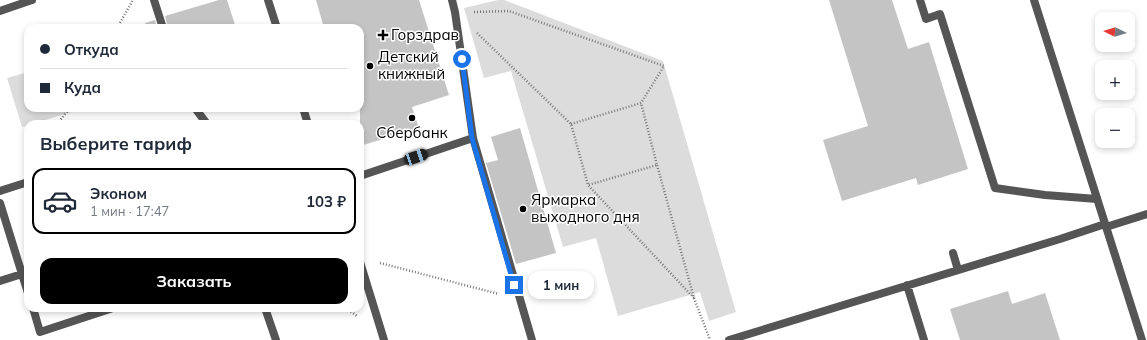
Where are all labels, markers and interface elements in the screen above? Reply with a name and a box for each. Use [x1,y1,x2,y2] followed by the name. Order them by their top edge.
[1095,12,1135,52] north arrow
[1095,12,1135,148] map controls
[391,25,459,44] place label: Горздрав
[378,30,388,40] marker: Горздрав
[64,40,119,59] text: Откуда
[378,47,445,83] place label: Детский книжный
[453,50,471,68] route start
[1095,60,1135,100] button: +
[365,61,375,71] marker: Детский книжный
[64,78,101,97] text: Куда
[1095,108,1135,148] button: −
[407,113,417,123] marker: Сбербанк
[376,123,449,142] place label: Сбербанк
[40,132,192,155] text: Выберите тариф
[403,147,429,167] car
[42,183,78,219] icon: car
[90,184,147,203] text: Эконом
[531,190,640,226] place label: Ярмарка выходного дня
[306,192,346,211] text: 103 ₽
[90,203,169,219] text: 1 мин · 17:47
[518,204,528,214] marker: Ярмарка выходного дня
[40,258,348,304] button: Заказать
[528,271,594,299] callout: 1 мин
[505,276,523,294] route end
[543,277,579,293] text: 1 мин

